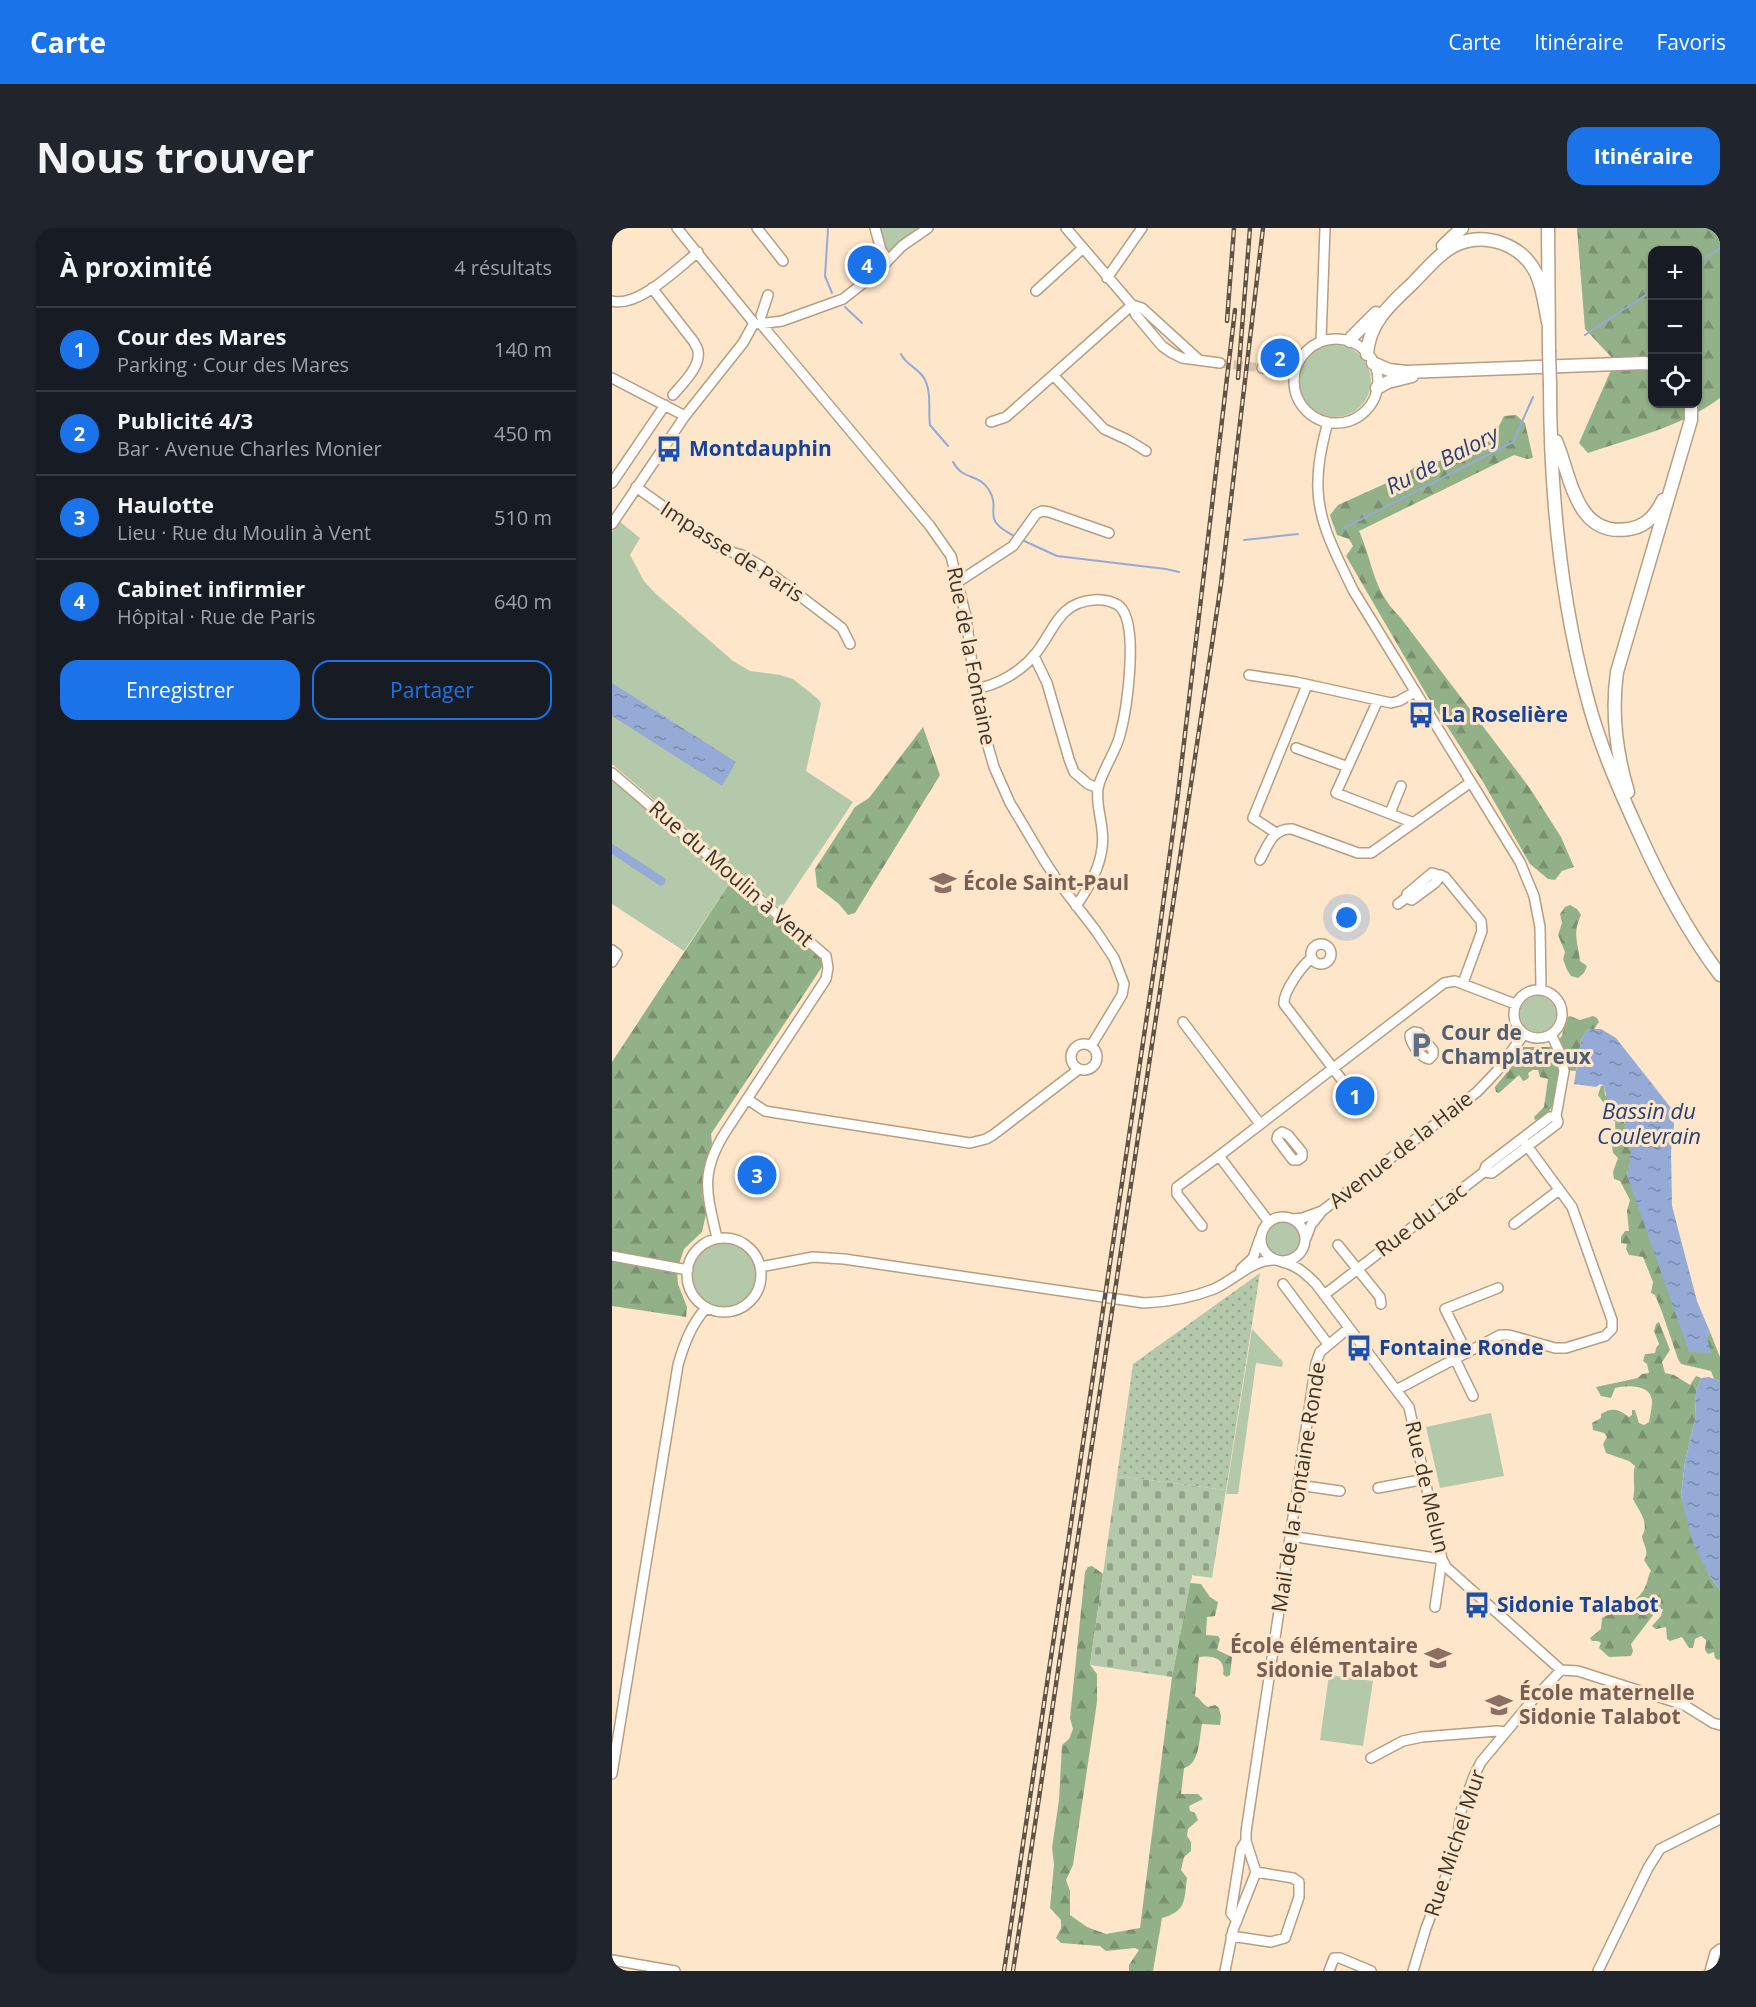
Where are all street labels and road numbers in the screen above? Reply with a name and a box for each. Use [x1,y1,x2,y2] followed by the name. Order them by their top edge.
[656,494,810,608] street label: Impasse de Paris
[941,564,1003,747] street label: Rue de la Fontaine
[643,794,820,953] street label: Rue du Moulin à Vent
[1323,1084,1478,1214] street label: Avenue de la Haie
[1369,1176,1472,1263] street label: Rue du Lac
[1264,1360,1332,1614] street label: Mail de la Fontaine Ronde
[1399,1418,1457,1556] street label: Rue de Melun
[1417,1765,1491,1920] street label: Rue Michel Mur

